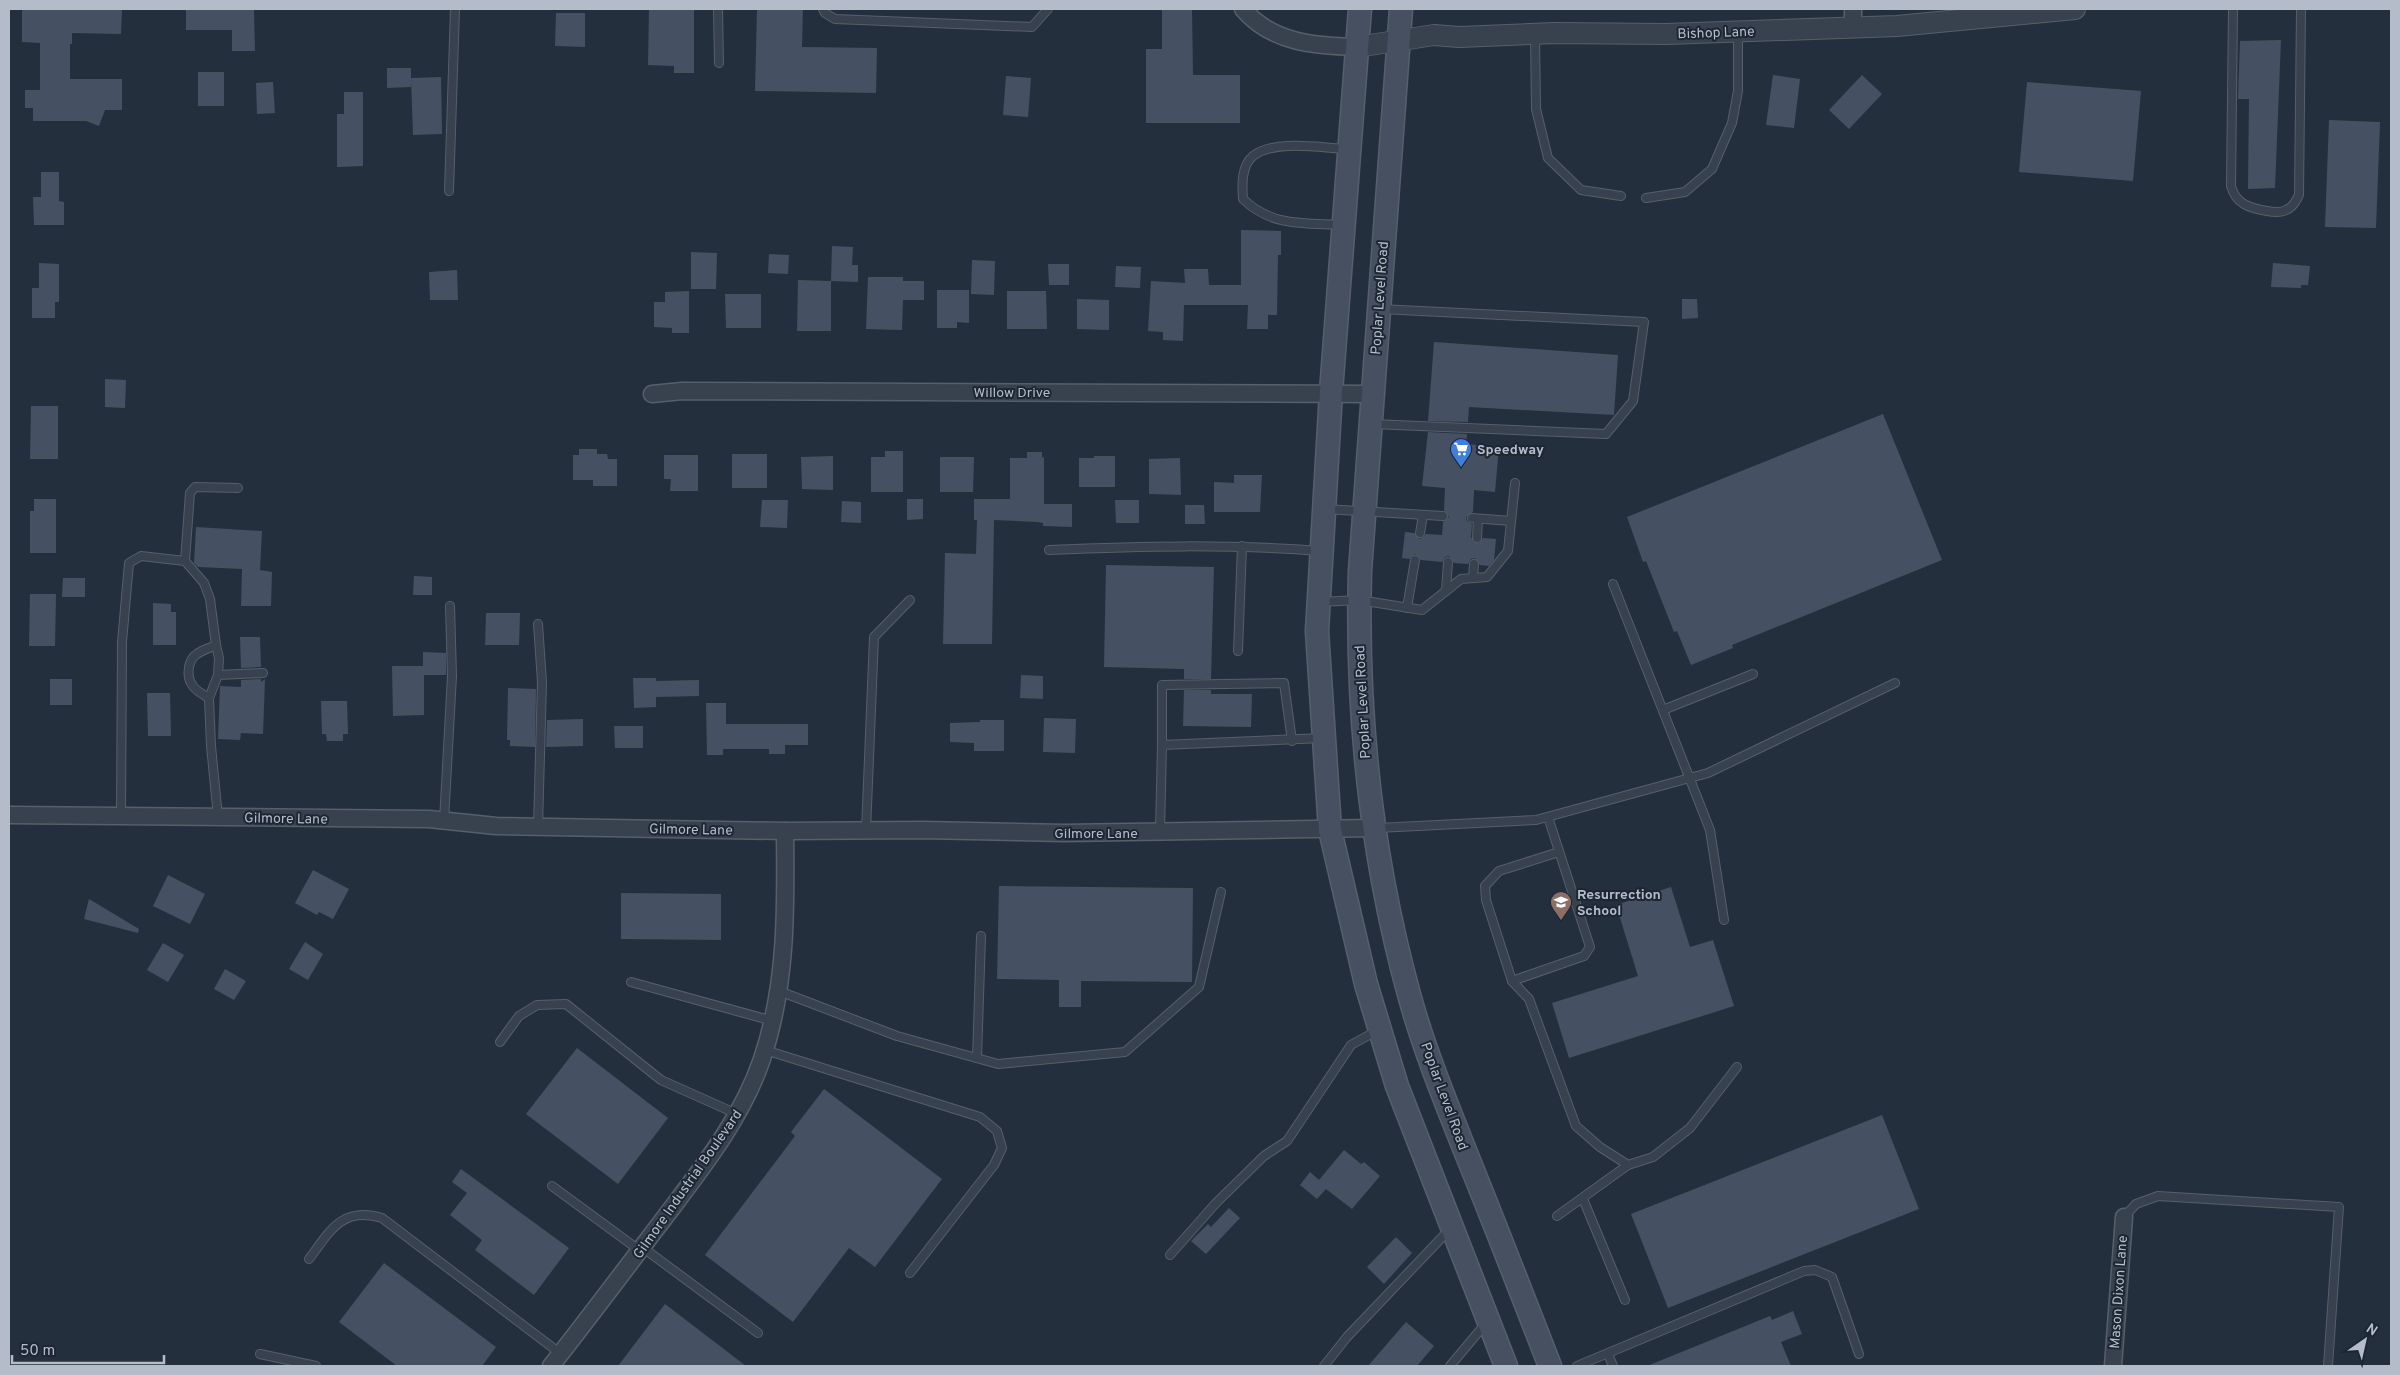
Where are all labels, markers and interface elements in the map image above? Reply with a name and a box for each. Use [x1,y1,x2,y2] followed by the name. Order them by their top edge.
[1677,24,1755,43] street label: Bishop Lane
[1368,241,1393,355] street label: Poplar Level Road
[974,385,1050,402] street label: Willow Drive
[1449,437,1473,468] supermarket icon: Speedway
[1477,442,1544,459] place label: Speedway
[1352,645,1375,759] street label: Poplar Level Road
[244,810,328,829] street label: Gilmore Lane
[649,821,733,840] street label: Gilmore Lane
[1054,826,1138,843] street label: Gilmore Lane
[1577,887,1661,920] place label: Resurrection School
[1549,890,1573,921] school or university icon: Resurrection School
[1416,1040,1471,1153] street label: Poplar Level Road
[630,1107,746,1263] street label: Gilmore Industrial Boulevard
[2107,1235,2132,1349] street label: Mason Dixon Lane
[2340,1315,2390,1365] north arrow
[2363,1321,2380,1340] text: N
[12,1332,165,1364] scale bar
[20,1342,55,1361] text: 50 m

